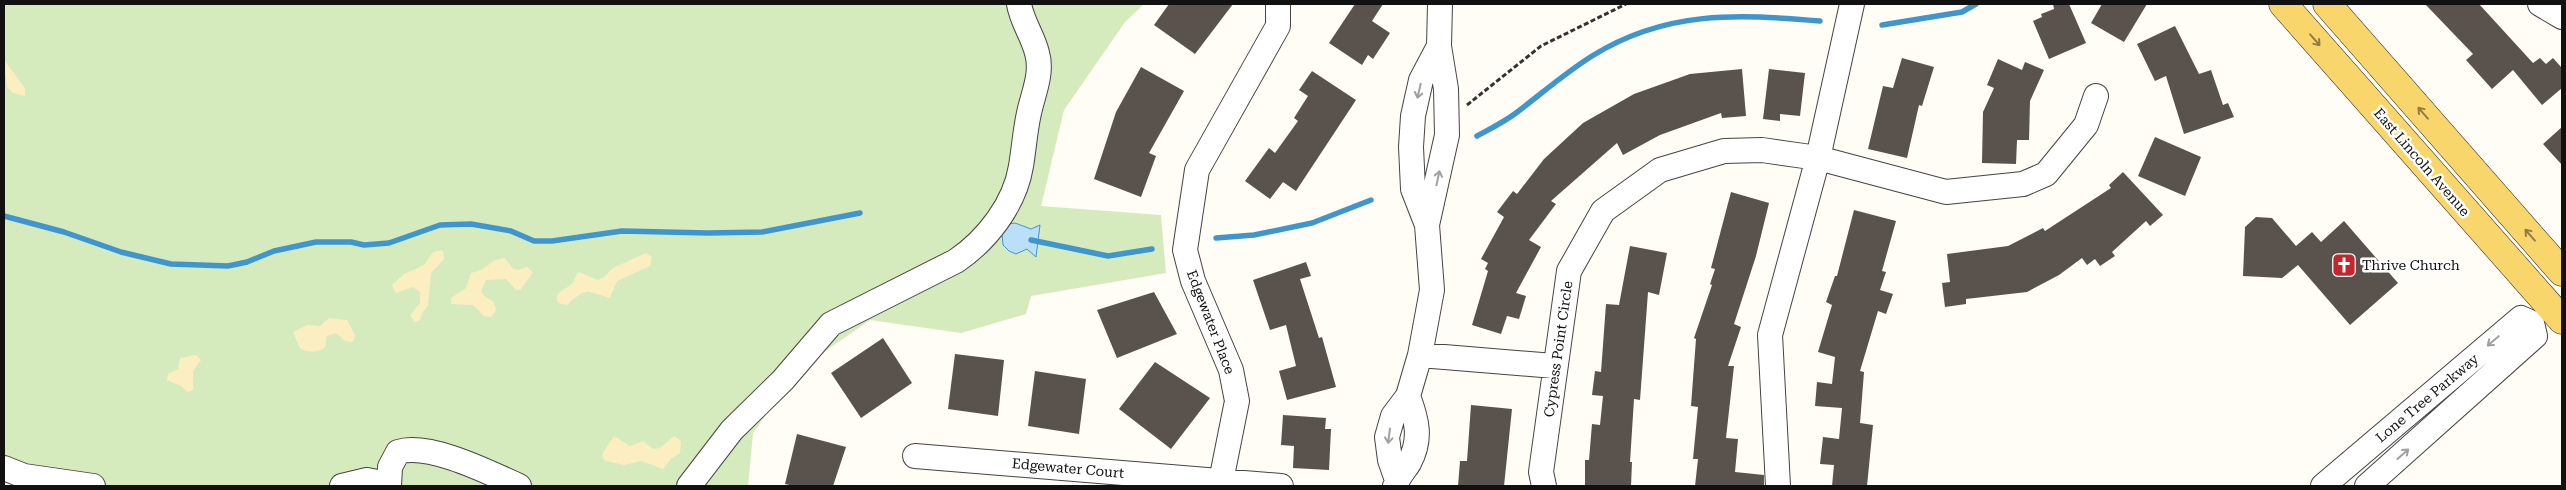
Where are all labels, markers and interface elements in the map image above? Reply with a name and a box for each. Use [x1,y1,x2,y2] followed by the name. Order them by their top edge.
[2309,34,2321,47] one-way arrow
[1414,82,1423,98] one-way arrow
[2371,105,2473,219] street label: East Lincoln Avenue
[2417,106,2429,119] one-way arrow
[1434,170,1444,186] one-way arrow
[2525,229,2536,242] one-way arrow
[2331,252,2357,278] church icon: Thrive Church
[2362,257,2460,273] place label: Thrive Church
[1184,268,1238,377] street label: Edgewater Place
[1541,280,1576,418] street label: Cypress Point Circle
[2487,335,2500,347] one-way arrow
[2372,350,2482,446] street label: Lone Tree Parkway
[1384,427,1394,443] one-way arrow
[2397,449,2410,460] one-way arrow
[1011,455,1125,481] street label: Edgewater Court

